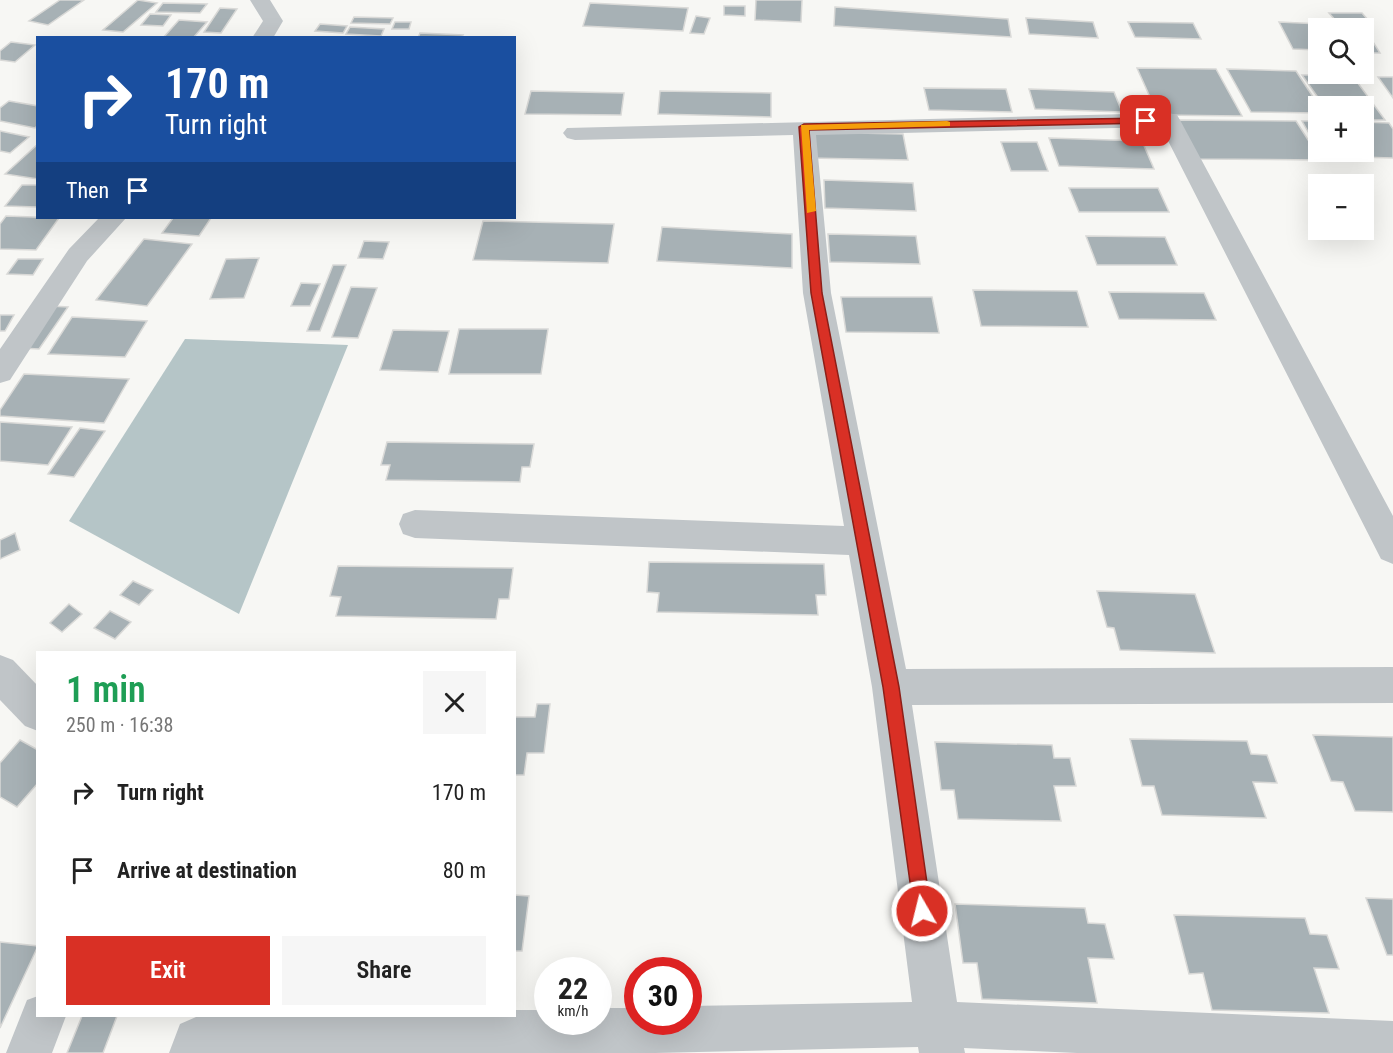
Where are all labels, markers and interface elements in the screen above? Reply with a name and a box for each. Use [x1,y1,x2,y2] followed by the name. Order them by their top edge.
[1308,18,1374,240] map controls
[1308,18,1374,84] button: search
[165,59,270,108] text: 170 m
[66,60,144,138] icon: right
[1120,95,1171,146] pin
[1308,96,1374,162] button: +
[1129,104,1162,137] icon: arrive
[165,109,267,141] text: Turn right
[121,174,154,207] icon: arrive
[1308,174,1374,240] button: −
[66,178,109,203] text: Then
[66,669,146,711] text: 1 min
[423,671,486,734] button: close
[66,713,173,737] text: 250 m · 16:38
[66,776,99,809] icon: right
[117,780,204,805] text: Turn right
[432,780,486,805] text: 170 m
[66,854,99,887] icon: arrive
[117,858,297,883] text: Arrive at destination
[443,858,486,883] text: 80 m
[890,879,954,943] position arrow
[66,936,270,1005] button: Exit
[282,936,486,1005] button: Share
[624,957,702,1035] speed limit sign: 30
[558,971,588,1006] text: 22
[558,1002,588,1020] text: km/h

